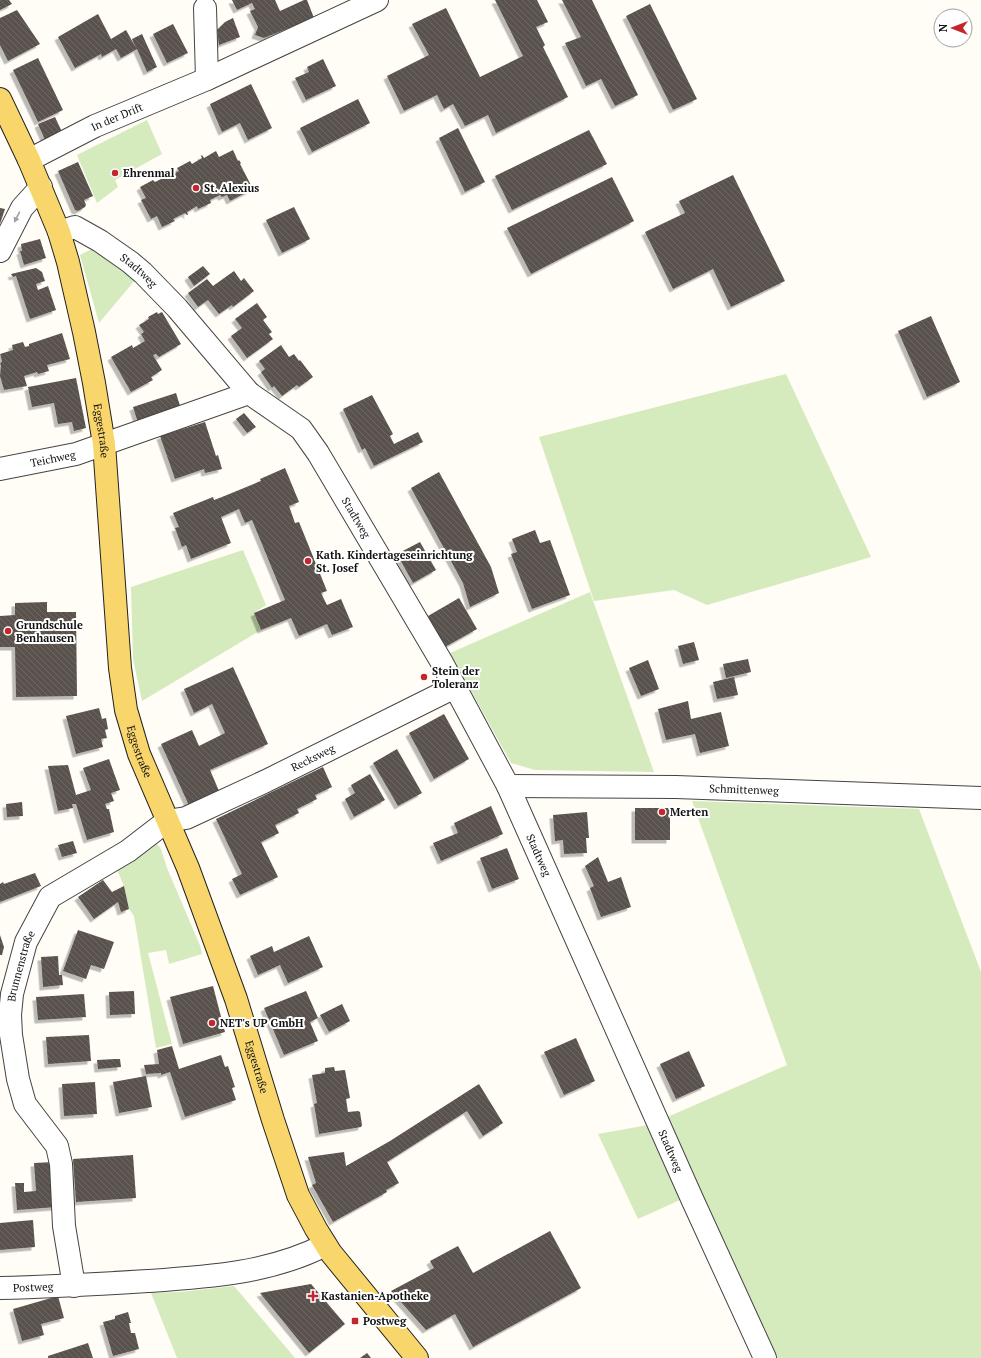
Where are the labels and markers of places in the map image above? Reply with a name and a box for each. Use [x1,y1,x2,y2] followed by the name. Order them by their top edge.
[123,166,175,180] place label: Ehrenmal
[110,168,120,178] marker: Ehrenmal
[204,181,259,195] place label: St. Alexius
[191,183,201,193] marker: St. Alexius
[316,548,473,575] place label: Kath. Kindertageseinrichtung St. Josef
[303,556,313,566] marker: Kath. Kindertageseinrichtung St. Josef
[16,618,83,645] place label: Grundschule Benhausen
[3,626,13,636] marker: Grundschule Benhausen
[432,664,480,691] place label: Stein der Toleranz
[419,672,429,682] marker: Stein der Toleranz
[670,805,708,819] place label: Merten
[657,807,667,817] marker: Merten
[220,1016,304,1030] place label: NET's UP GmbH
[207,1018,217,1028] marker: NET's UP GmbH
[321,1289,429,1303] place label: Kastanien-Apotheke
[308,1291,318,1301] marker: Kastanien-Apotheke
[363,1314,407,1328] place label: Postweg
[350,1316,360,1326] marker: Postweg

